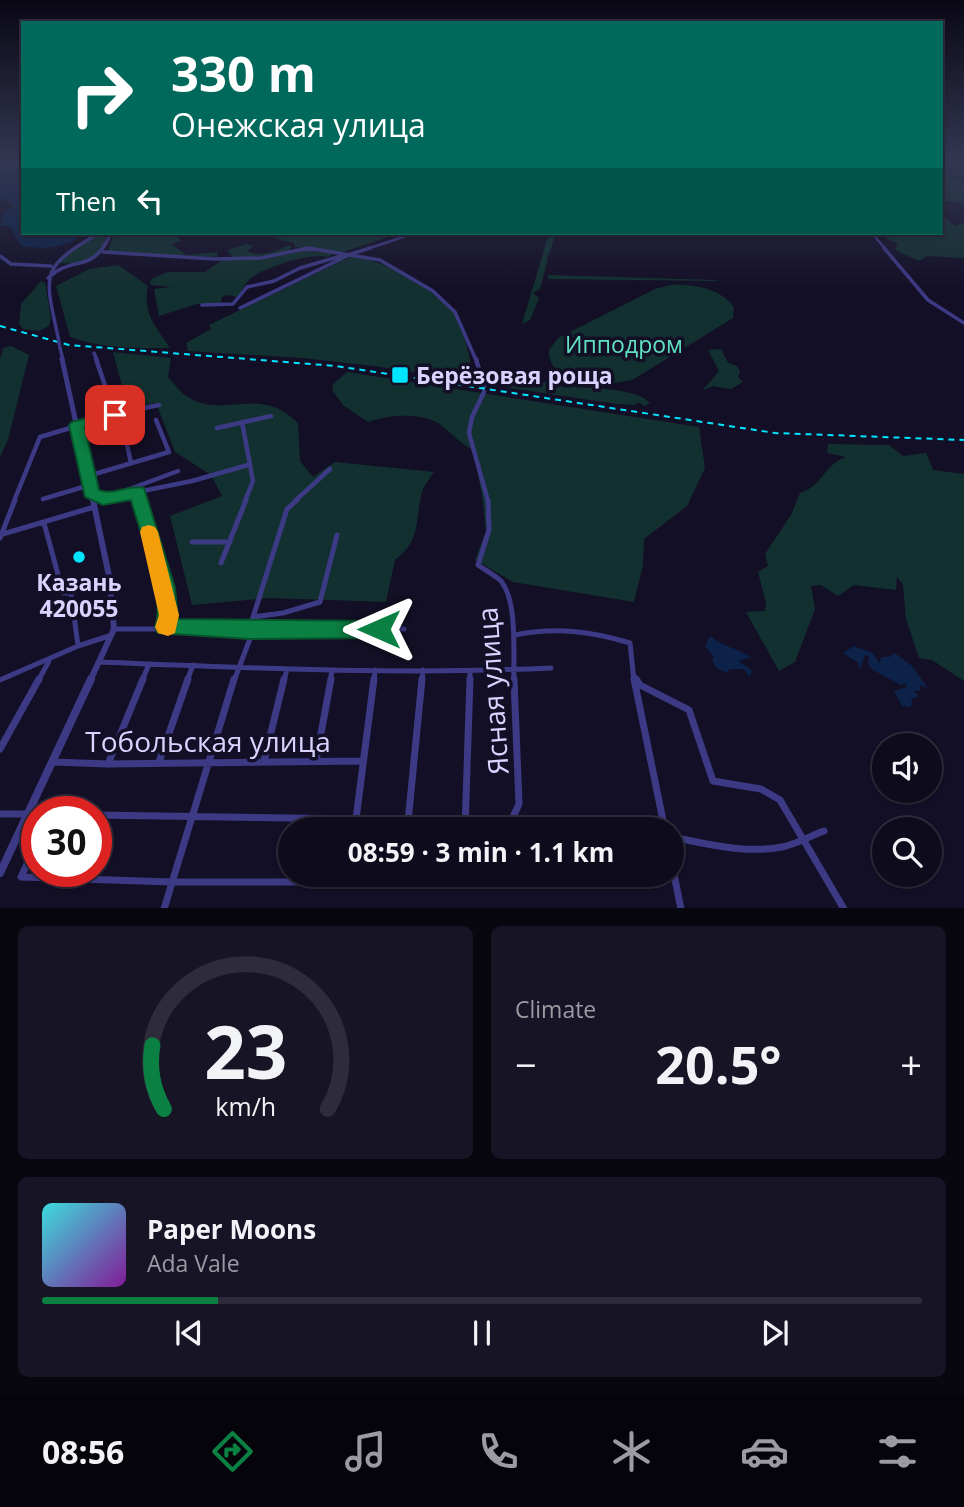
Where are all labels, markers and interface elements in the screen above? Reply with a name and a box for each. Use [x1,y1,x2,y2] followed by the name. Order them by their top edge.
[171,40,316,106] text: 330 m
[56,49,147,140] icon: right
[171,103,426,146] text: Онежская улица
[131,182,169,220] icon: left
[56,183,117,219] text: Then
[565,328,683,360] park label: Ипподром
[416,359,613,391] place label: Берёзовая роща
[390,365,410,385] marker: Берёзовая роща
[85,385,145,445] pin
[96,396,134,434] icon: arrive
[71,549,87,565] marker: Казань 420055
[36,566,122,624] place label: Казань 420055
[342,592,416,666] position arrow
[467,606,517,776] street label: Ясная улица
[85,722,331,760] street label: Тобольская улица
[872,733,942,887] map controls
[872,733,942,803] button: sound
[21,796,112,887] speed limit sign: 30
[872,817,942,887] button: search
[348,834,614,870] text: 08:59 · 3 min · 1.1 km
[515,993,596,1025] text: Climate
[204,1001,287,1100] text: 23
[655,1028,782,1099] text: 20.5°
[515,1038,537,1090] text: −
[900,1038,922,1090] text: +
[215,1088,276,1122] text: km/h
[147,1211,316,1247] text: Paper Moons
[147,1247,240,1279] text: Ada Vale
[170,1314,208,1352] icon: previous
[463,1314,501,1352] icon: pause
[756,1314,794,1352] icon: next
[208,1427,257,1476] icon: directions
[341,1427,390,1476] icon: music
[474,1427,523,1476] icon: phone
[607,1427,656,1476] icon: climate
[740,1427,789,1476] icon: car
[873,1427,922,1476] icon: filters
[42,1430,124,1473] text: 08:56

